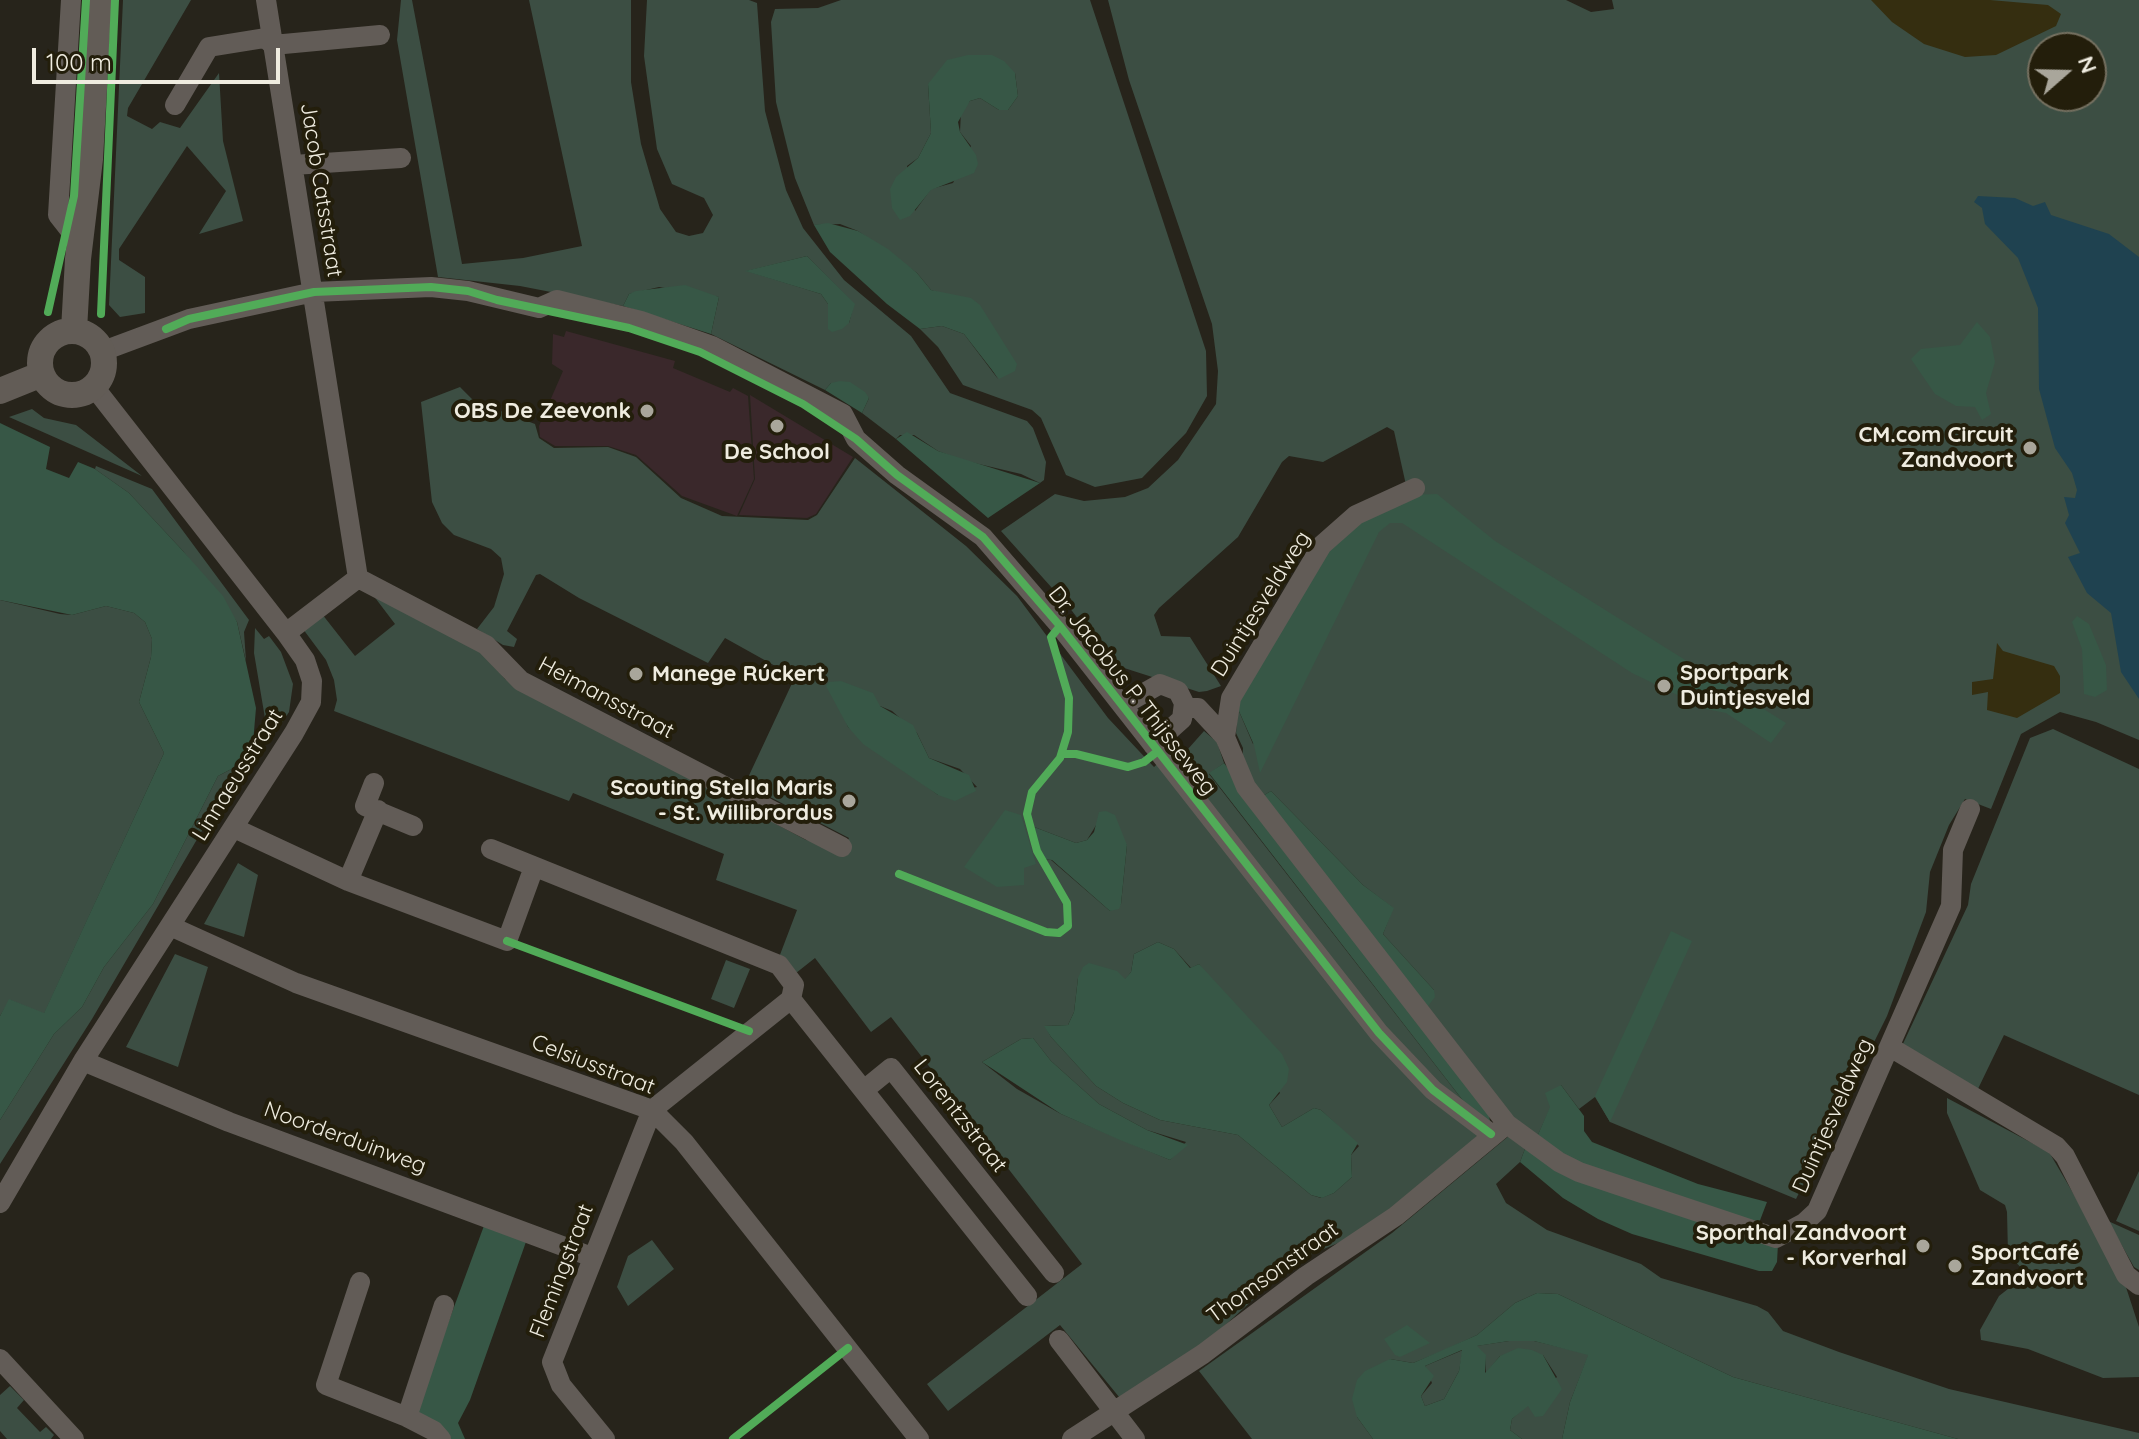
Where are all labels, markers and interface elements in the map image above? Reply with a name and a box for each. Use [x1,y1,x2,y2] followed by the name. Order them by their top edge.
[36,32,284,82] scale bar
[2027,32,2107,112] north arrow
[46,47,112,77] text: 100 m
[2072,52,2104,77] text: N
[294,101,348,279] street label: Jacob Catsstraat
[454,398,631,424] place label: OBS De Zeevonk
[638,402,656,420] marker: OBS De Zeevonk
[768,417,786,435] marker: De School
[1859,422,2014,474] place label: CM.com Circuit Zandvoort
[724,439,830,465] place label: De School
[2021,439,2039,457] marker: CM.com Circuit Zandvoort
[1206,526,1316,682] street label: Duintjesveldweg
[1042,581,1222,801] street label: Dr. Jacobus P. Thijsseweg
[534,651,678,745] street label: Heimansstraat
[1680,660,1810,712] place label: Sportpark Duintjesveld
[652,661,825,687] place label: Manege Rúckert
[627,665,645,683] marker: Manege Rúckert
[1655,677,1673,695] marker: Sportpark Duintjesveld
[187,704,289,846] street label: Linnaeusstraat
[610,775,833,826] place label: Scouting Stella Maris - St. Willibrordus
[840,792,858,810] marker: Scouting Stella Maris - St. Willibrordus
[528,1029,658,1101] street label: Celsiusstraat
[1787,1035,1879,1197] street label: Duintjesveldweg
[908,1054,1012,1178] street label: Lorentzstraat
[260,1096,430,1180] street label: Noorderduinweg
[524,1200,600,1342] street label: Flemingstraat
[1202,1217,1344,1329] street label: Thomsonstraat
[1696,1220,1907,1272] place label: Sporthal Zandvoort - Korverhal
[1914,1237,1932,1255] marker: Sporthal Zandvoort - Korverhal
[1971,1240,2084,1292] place label: SportCafé Zandvoort
[1946,1257,1964,1275] marker: SportCafé Zandvoort

